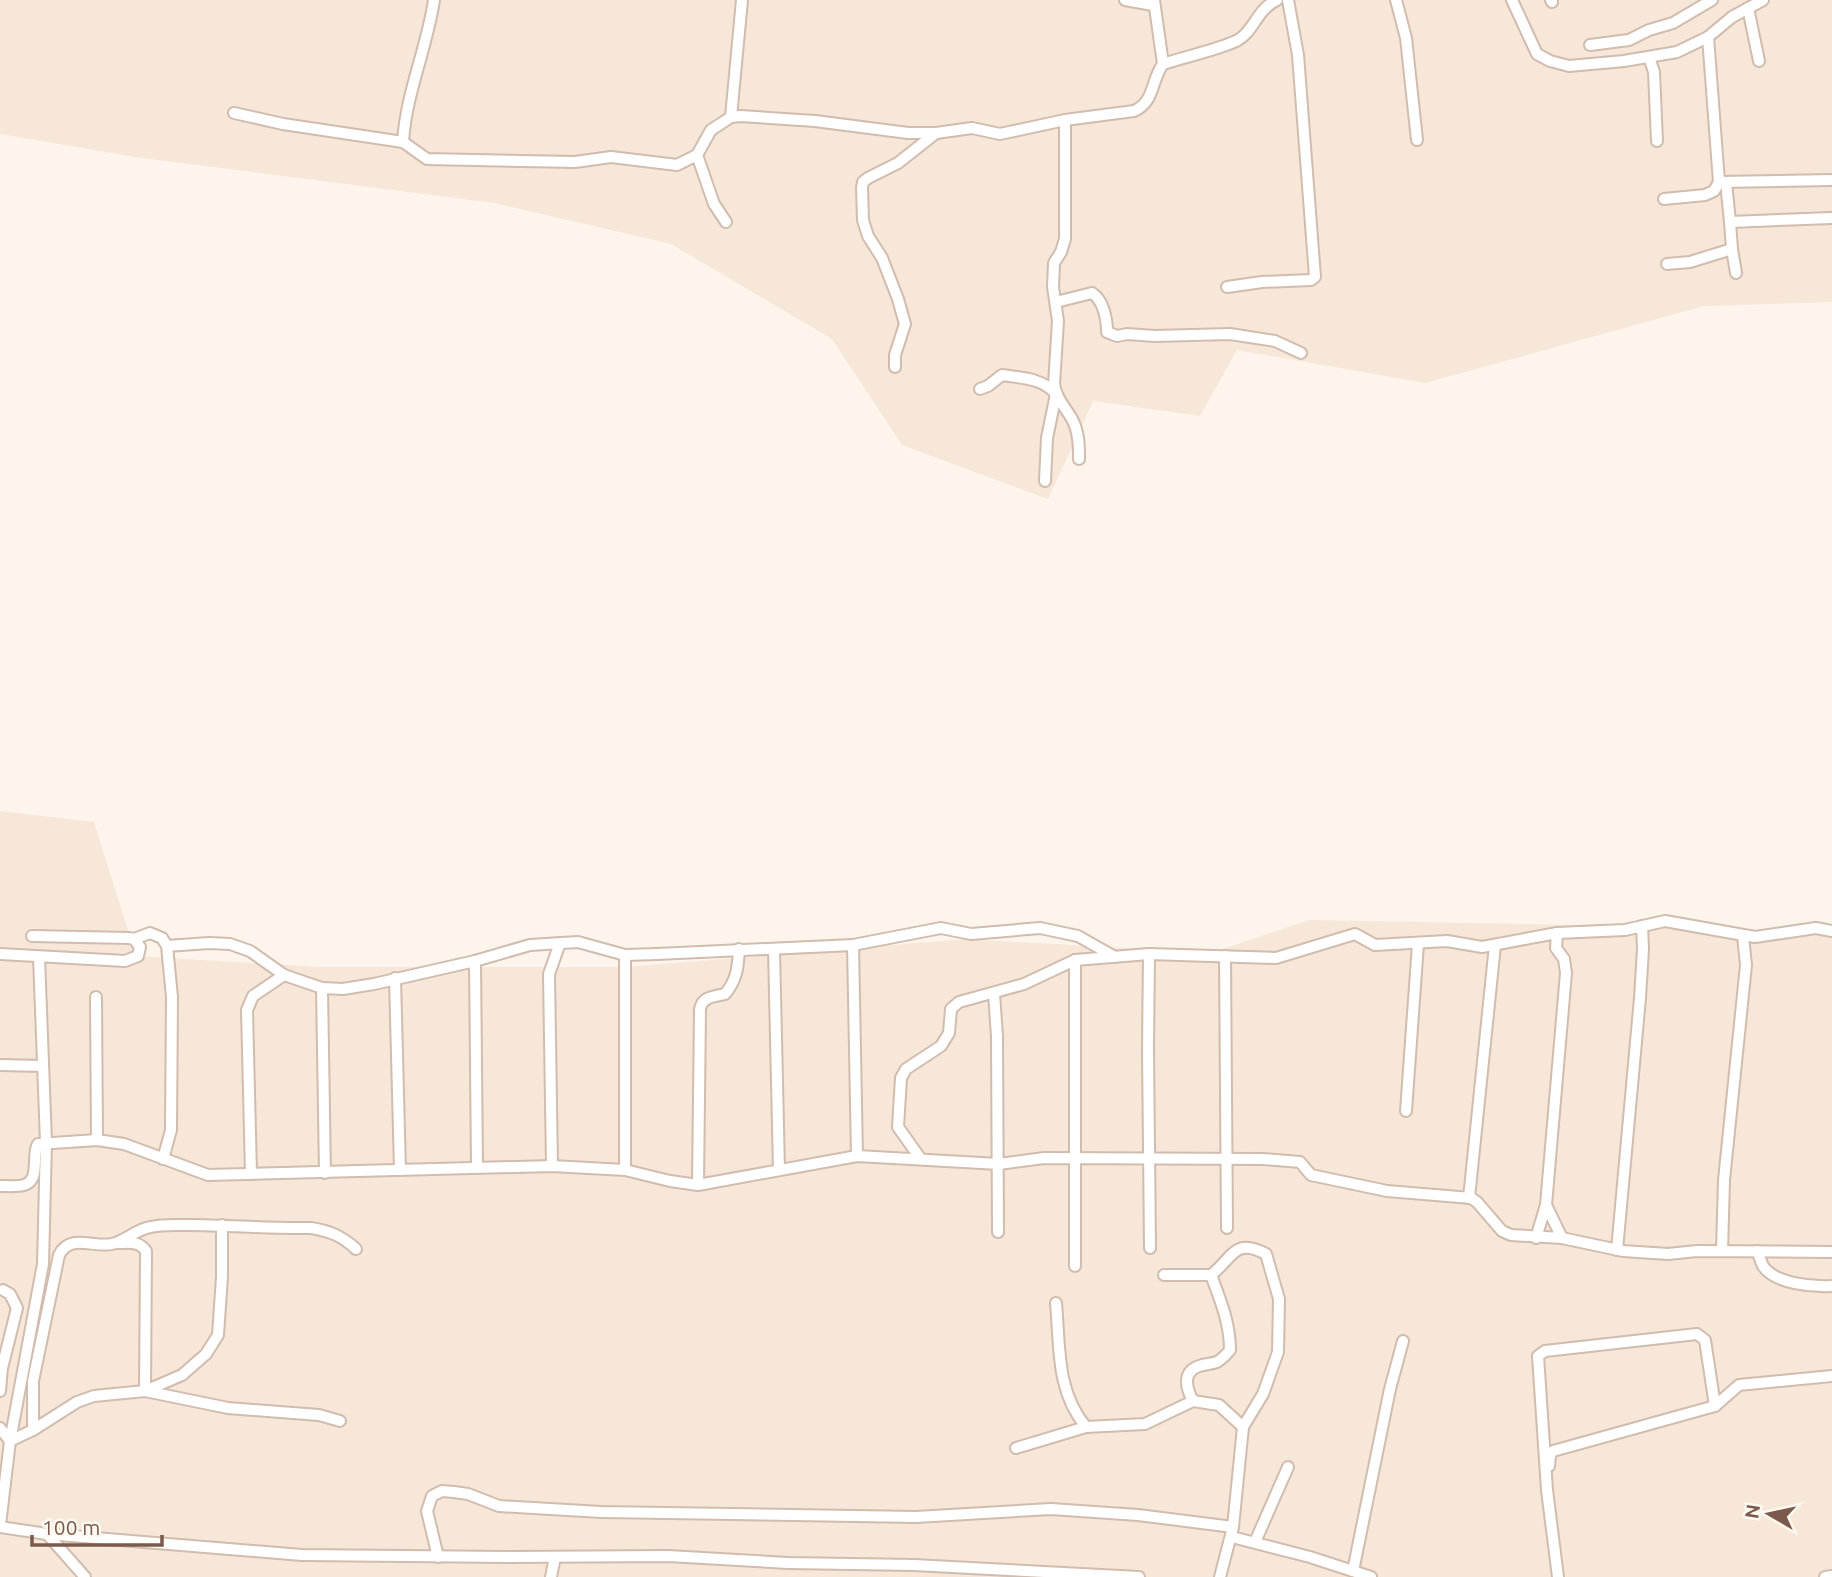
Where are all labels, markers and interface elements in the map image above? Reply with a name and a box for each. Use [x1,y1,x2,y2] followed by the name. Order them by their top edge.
[1734,1479,1804,1549] north arrow
[1740,1503,1764,1520] text: N
[32,1504,161,1548] scale bar
[42,1515,100,1539] text: 100 m

